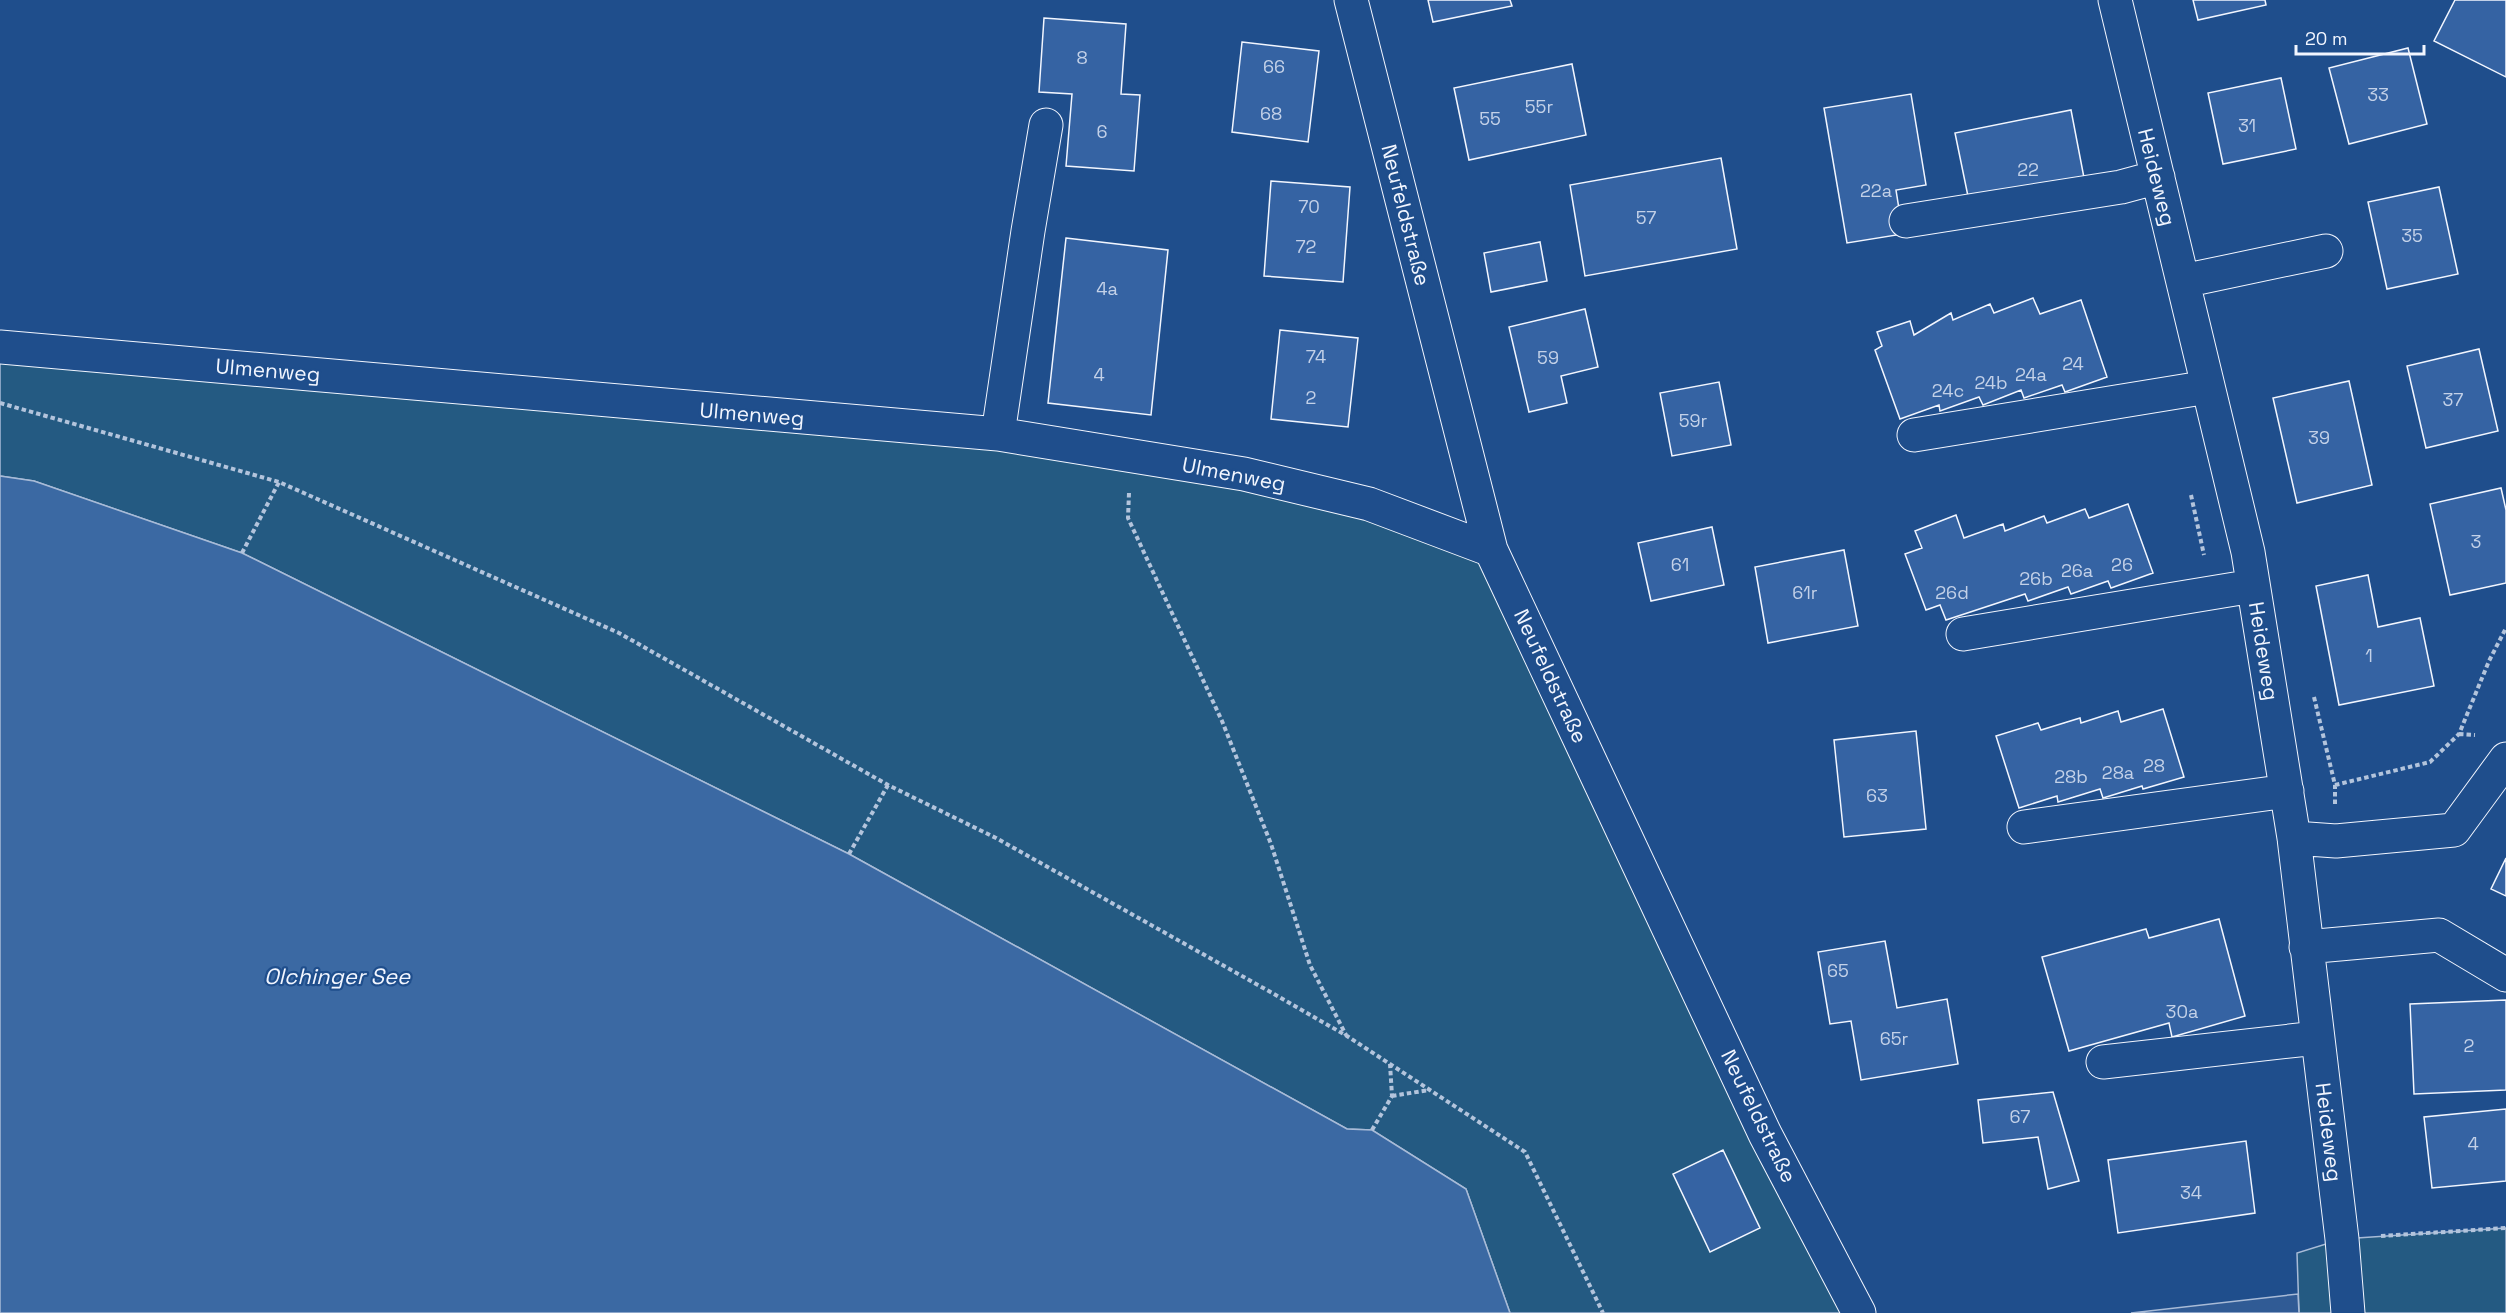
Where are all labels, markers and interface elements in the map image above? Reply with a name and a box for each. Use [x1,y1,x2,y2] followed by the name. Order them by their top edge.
[2296,18,2424,56] scale bar
[2305,27,2348,50] text: 20 m
[1076,46,1088,69] house number: 8
[1263,55,1285,78] house number: 66
[2367,83,2389,106] house number: 33
[1525,95,1553,118] house number: 55r
[1260,102,1282,125] house number: 68
[1479,107,1501,130] house number: 55
[2238,114,2256,137] house number: 31
[1096,120,1108,143] house number: 6
[2132,125,2182,229] street label: Heideweg
[1375,141,1437,289] street label: Neufeldstraße
[2017,158,2039,181] house number: 22
[1860,179,1892,202] house number: 22a
[1298,195,1320,218] house number: 70
[1636,206,1656,229] house number: 57
[2401,224,2423,247] house number: 35
[1296,235,1316,258] house number: 72
[1096,277,1118,300] house number: 4a
[1306,345,1326,368] house number: 74
[1537,346,1559,369] house number: 59
[215,352,321,388] street label: Ulmenweg
[2062,352,2084,375] house number: 24
[1093,363,1105,386] house number: 4
[2015,363,2047,386] house number: 24a
[1974,371,2008,394] house number: 24b
[1932,379,1964,402] house number: 24c
[1306,386,1316,409] house number: 2
[2442,388,2464,411] house number: 37
[699,396,805,432] street label: Ulmenweg
[1679,409,1708,432] house number: 59r
[2308,426,2330,449] house number: 39
[1180,451,1288,497] street label: Ulmenweg
[2471,530,2481,553] house number: 3
[1671,553,1689,576] house number: 61
[2111,553,2133,576] house number: 26
[2061,559,2093,582] house number: 26a
[2019,567,2053,590] house number: 26b
[1792,581,1818,604] house number: 61r
[1935,581,1969,604] house number: 26d
[2243,600,2285,702] street label: Heideweg
[1508,605,1594,747] street label: Neufeldstraße
[2365,644,2373,667] house number: 1
[2143,754,2165,777] house number: 28
[2102,761,2134,784] house number: 28a
[2054,765,2088,788] house number: 28b
[1866,784,1888,807] house number: 63
[1827,959,1849,982] house number: 65
[264,962,411,990] water label: Olchinger See
[2166,1000,2198,1023] house number: 30a
[1880,1027,1909,1050] house number: 65r
[2464,1034,2474,1057] house number: 2
[1715,1045,1803,1187] street label: Neufeldstraße
[2310,1081,2348,1183] street label: Heideweg
[2010,1105,2030,1128] house number: 67
[2467,1132,2479,1155] house number: 4
[2180,1181,2202,1204] house number: 34

